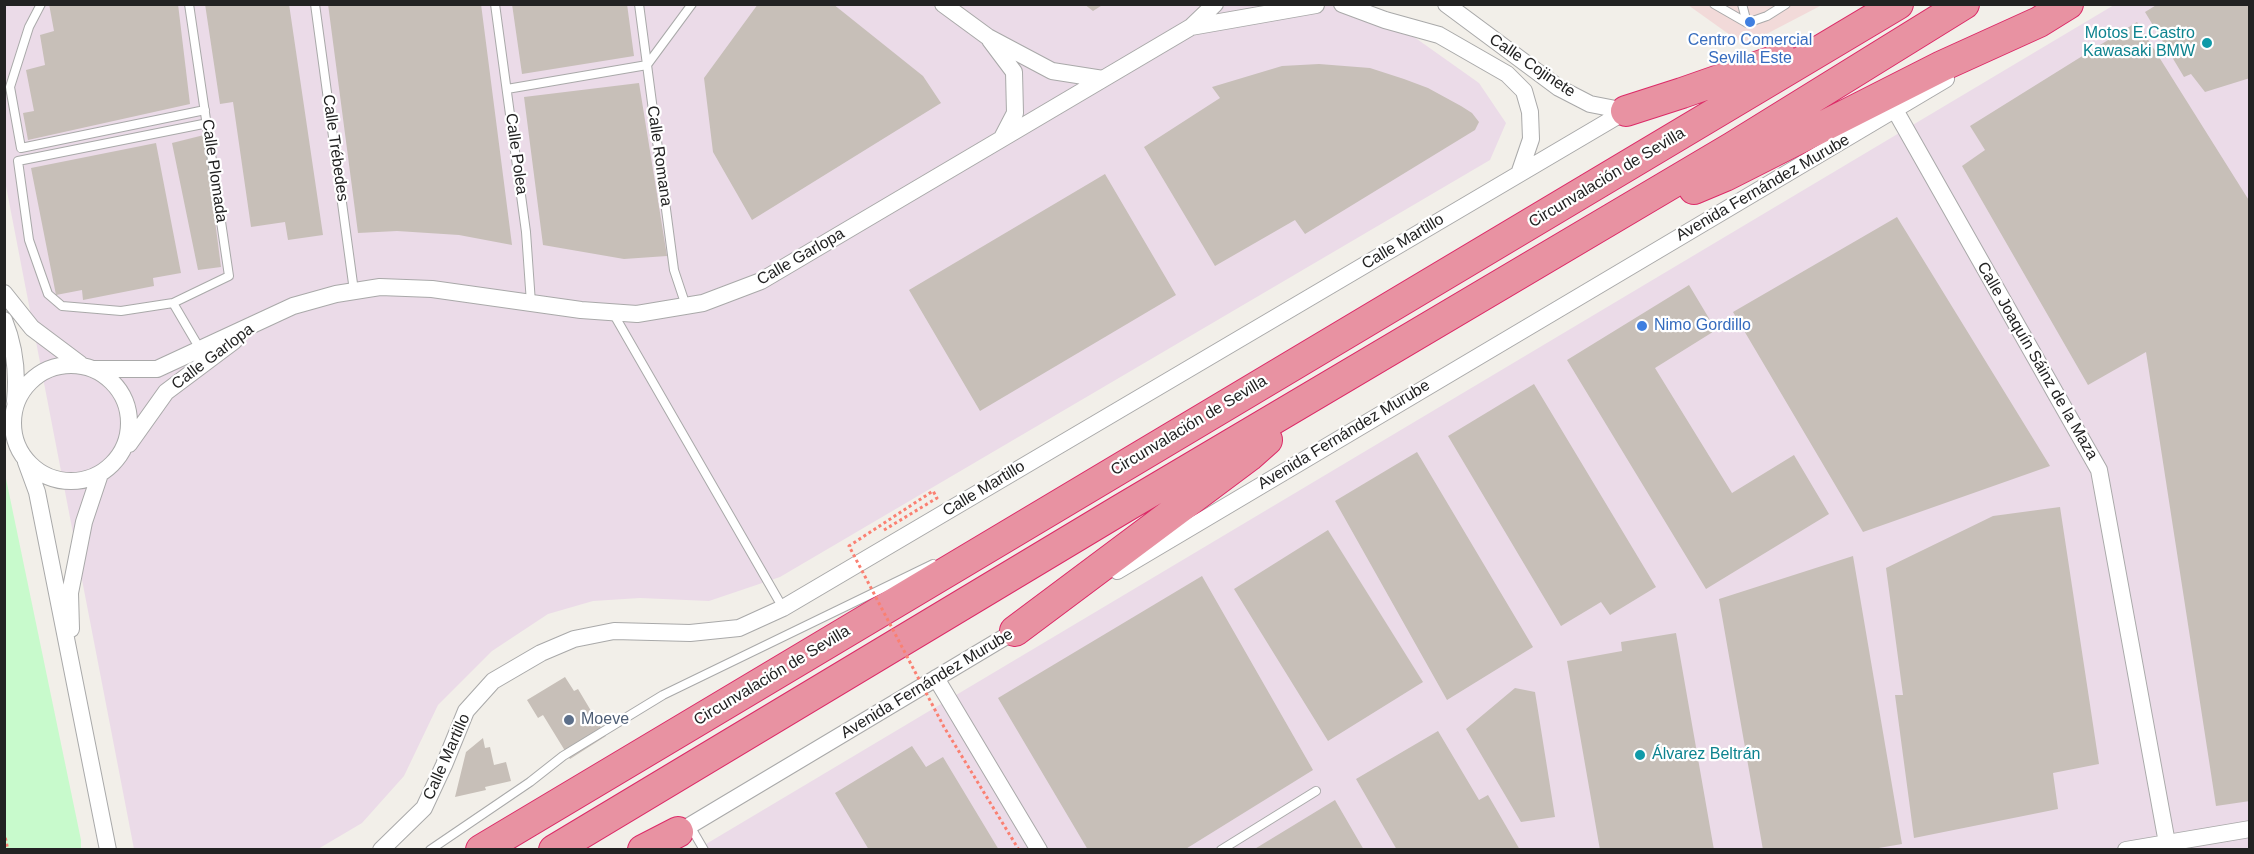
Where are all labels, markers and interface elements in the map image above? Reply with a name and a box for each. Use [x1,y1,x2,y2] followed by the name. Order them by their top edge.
[1743,15,1757,29] marker: Centro Comercial Sevilla Este
[2083,24,2195,62] place label: Motos E.Castro Kawasaki BMW
[1485,30,1579,102] street label: Calle Cojinete
[1688,31,1812,69] place label: Centro Comercial Sevilla Este
[2200,36,2214,50] marker: Motos E.Castro Kawasaki BMW
[318,93,352,203] street label: Calle Trébedes
[642,104,676,208] street label: Calle Romana
[501,112,531,196] street label: Calle Polea
[197,118,231,224] street label: Calle Plomada
[1525,124,1689,232] street label: Circunvalación de Sevilla
[1673,130,1853,246] street label: Avenida Fernández Murube
[1358,210,1448,274] street label: Calle Martillo
[754,224,848,290] street label: Calle Garlopa
[1972,259,2102,463] street label: Calle Joaquín Sáinz de la Maza
[1654,316,1751,336] place label: Nimo Gordillo
[1635,319,1649,333] marker: Nimo Gordillo
[168,320,258,394] street label: Calle Garlopa
[1107,372,1271,480] street label: Circunvalación de Sevilla
[1255,376,1433,494] street label: Avenida Fernández Murube
[939,457,1029,521] street label: Calle Martillo
[690,622,854,730] street label: Circunvalación de Sevilla
[838,625,1016,743] street label: Avenida Fernández Murube
[581,710,629,730] place label: Moeve
[419,711,475,803] street label: Calle Martillo
[562,713,576,727] marker: Moeve
[1652,745,1760,765] place label: Álvarez Beltrán
[1633,748,1647,762] marker: Álvarez Beltrán

